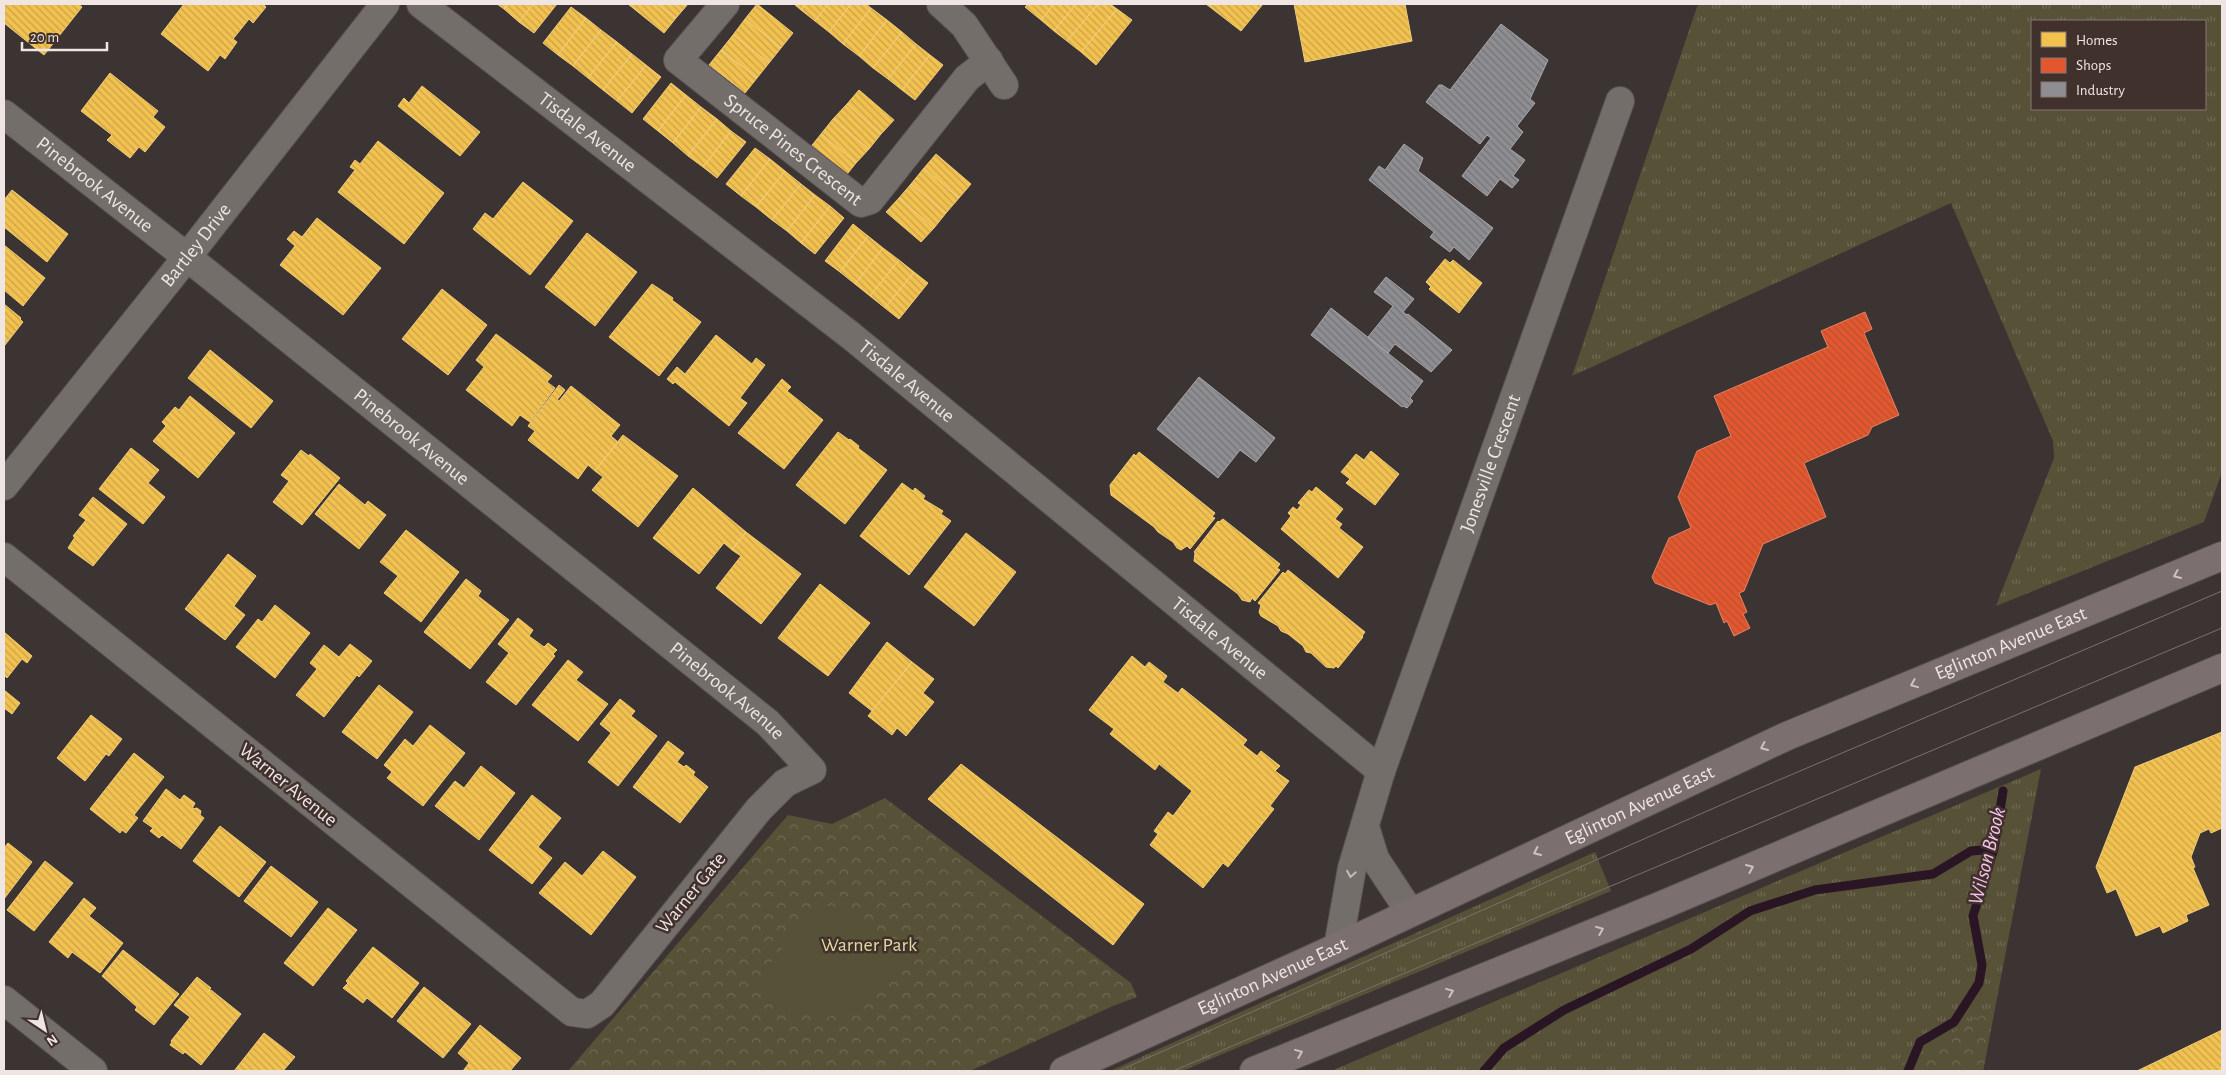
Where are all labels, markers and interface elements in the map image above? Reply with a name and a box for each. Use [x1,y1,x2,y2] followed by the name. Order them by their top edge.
[22,20,108,52] scale bar
[2031,20,2206,110] legend
[30,30,59,45] text: 20 m
[2076,33,2118,48] text: Homes
[2076,58,2111,73] text: Shops
[2076,83,2125,98] text: Industry
[535,88,640,176] street label: Tisdale Avenue
[720,90,866,210] street label: Spruce Pines Crescent
[33,133,157,236] street label: Pinebrook Avenue
[157,200,235,291] street label: Bartley Drive
[855,336,958,426] street label: Tisdale Avenue
[350,385,473,489] street label: Pinebrook Avenue
[1457,391,1525,535] street label: Jonesville Crescent
[2173,568,2182,579] one-way arrow
[1168,593,1271,683] street label: Tisdale Avenue
[1932,603,2090,684] street label: Eglinton Avenue East
[666,638,788,744] street label: Pinebrook Avenue
[1910,677,1919,688] one-way arrow
[235,740,341,830] street label: Warner Avenue
[1760,740,1769,751] one-way arrow
[1562,761,1718,849] street label: Eglinton Avenue East
[1965,805,2009,907] water label: Wilson Brook
[1534,846,1543,856] one-way arrow
[652,849,730,937] street label: Warner Gate
[1745,863,1754,874] one-way arrow
[1347,869,1357,878] one-way arrow
[1595,926,1604,937] one-way arrow
[1195,934,1351,1019] street label: Eglinton Avenue East
[821,935,917,955] park label: Warner Park
[1445,987,1454,998] one-way arrow
[20,1005,70,1055] north arrow
[44,1031,60,1048] text: N
[1294,1049,1303,1059] one-way arrow

